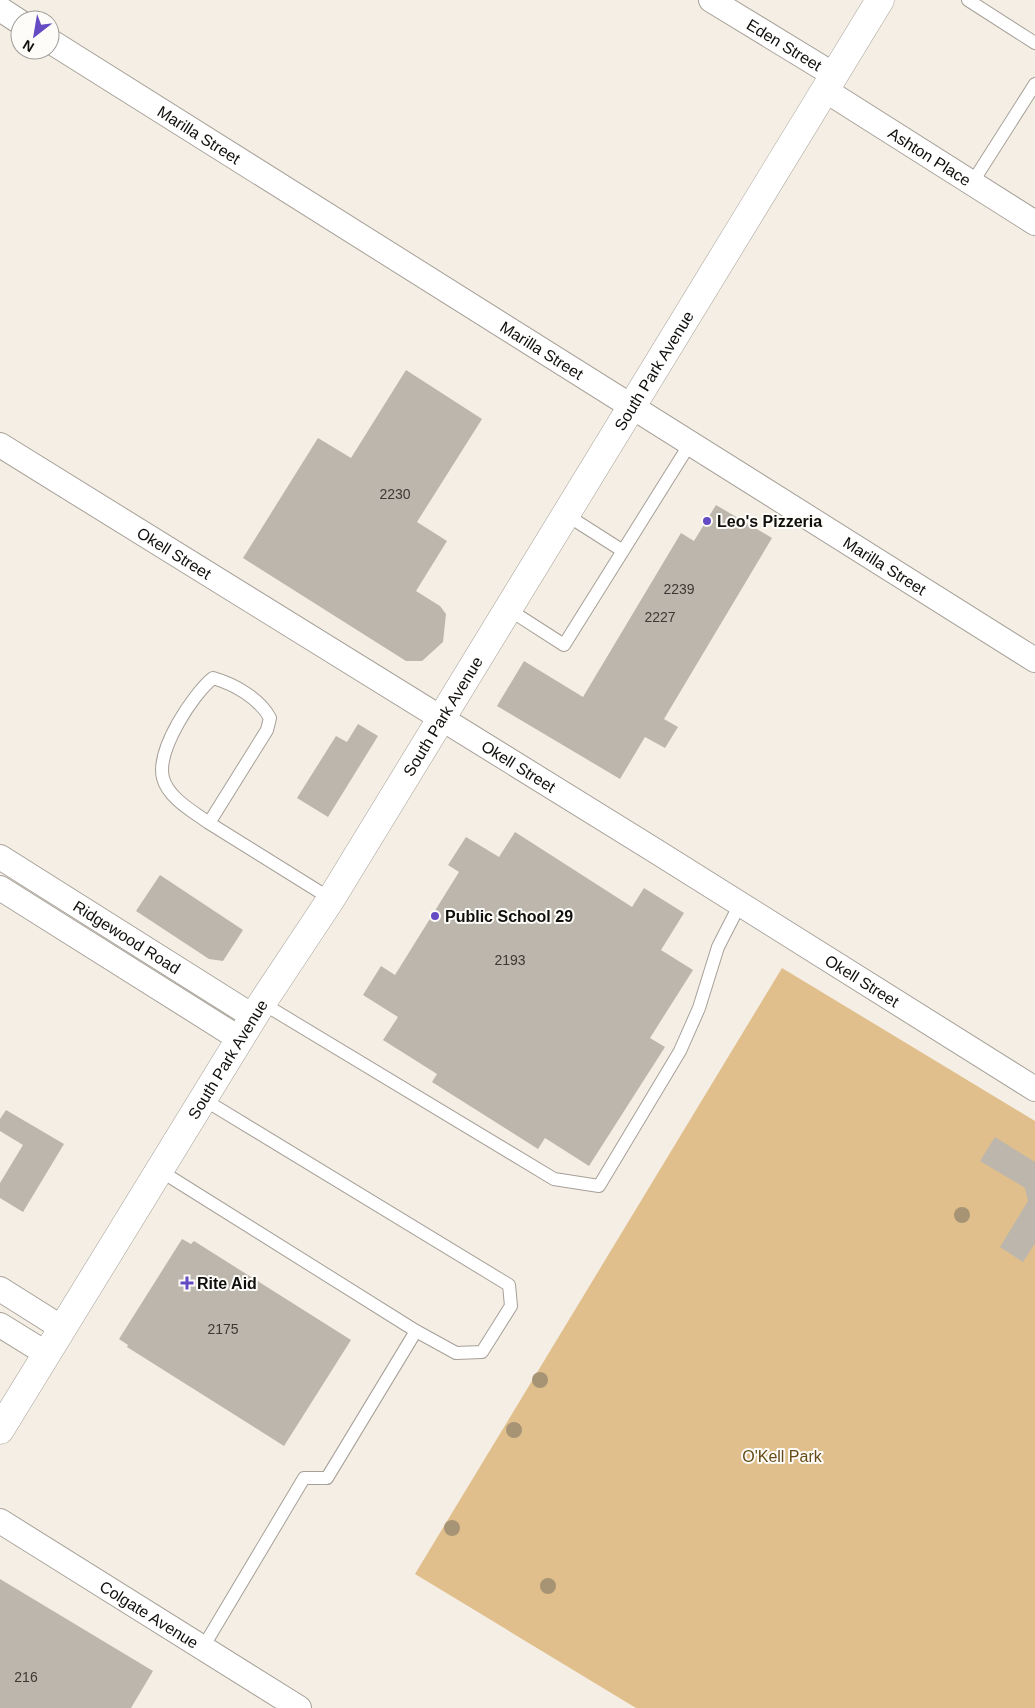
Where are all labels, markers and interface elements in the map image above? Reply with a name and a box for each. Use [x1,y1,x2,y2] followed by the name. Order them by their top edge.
[10,10,60,60] north arrow
[744,16,825,75] street label: Eden Street
[20,37,37,56] text: N
[154,103,244,168] street label: Marilla Street
[885,124,974,189] street label: Ashton Place
[611,308,697,434] street label: South Park Avenue
[497,318,587,383] street label: Marilla Street
[379,486,411,502] house number: 2230
[717,513,822,530] place label: Leo's Pizzeria
[701,515,713,527] marker: Leo's Pizzeria
[134,524,215,583] street label: Okell Street
[840,534,929,599] street label: Marilla Street
[663,581,695,597] house number: 2239
[644,609,676,625] house number: 2227
[400,654,486,779] street label: South Park Avenue
[478,737,559,796] street label: Okell Street
[70,897,183,977] street label: Ridgewood Road
[445,908,573,925] place label: Public School 29
[429,910,441,922] marker: Public School 29
[494,952,526,968] house number: 2193
[822,952,902,1011] street label: Okell Street
[185,997,271,1122] street label: South Park Avenue
[197,1275,257,1292] place label: Rite Aid
[181,1277,193,1289] marker: Rite Aid
[207,1321,239,1337] house number: 2175
[742,1448,823,1465] park label: O'Kell Park
[97,1578,201,1652] street label: Colgate Avenue
[14,1669,38,1685] house number: 216

